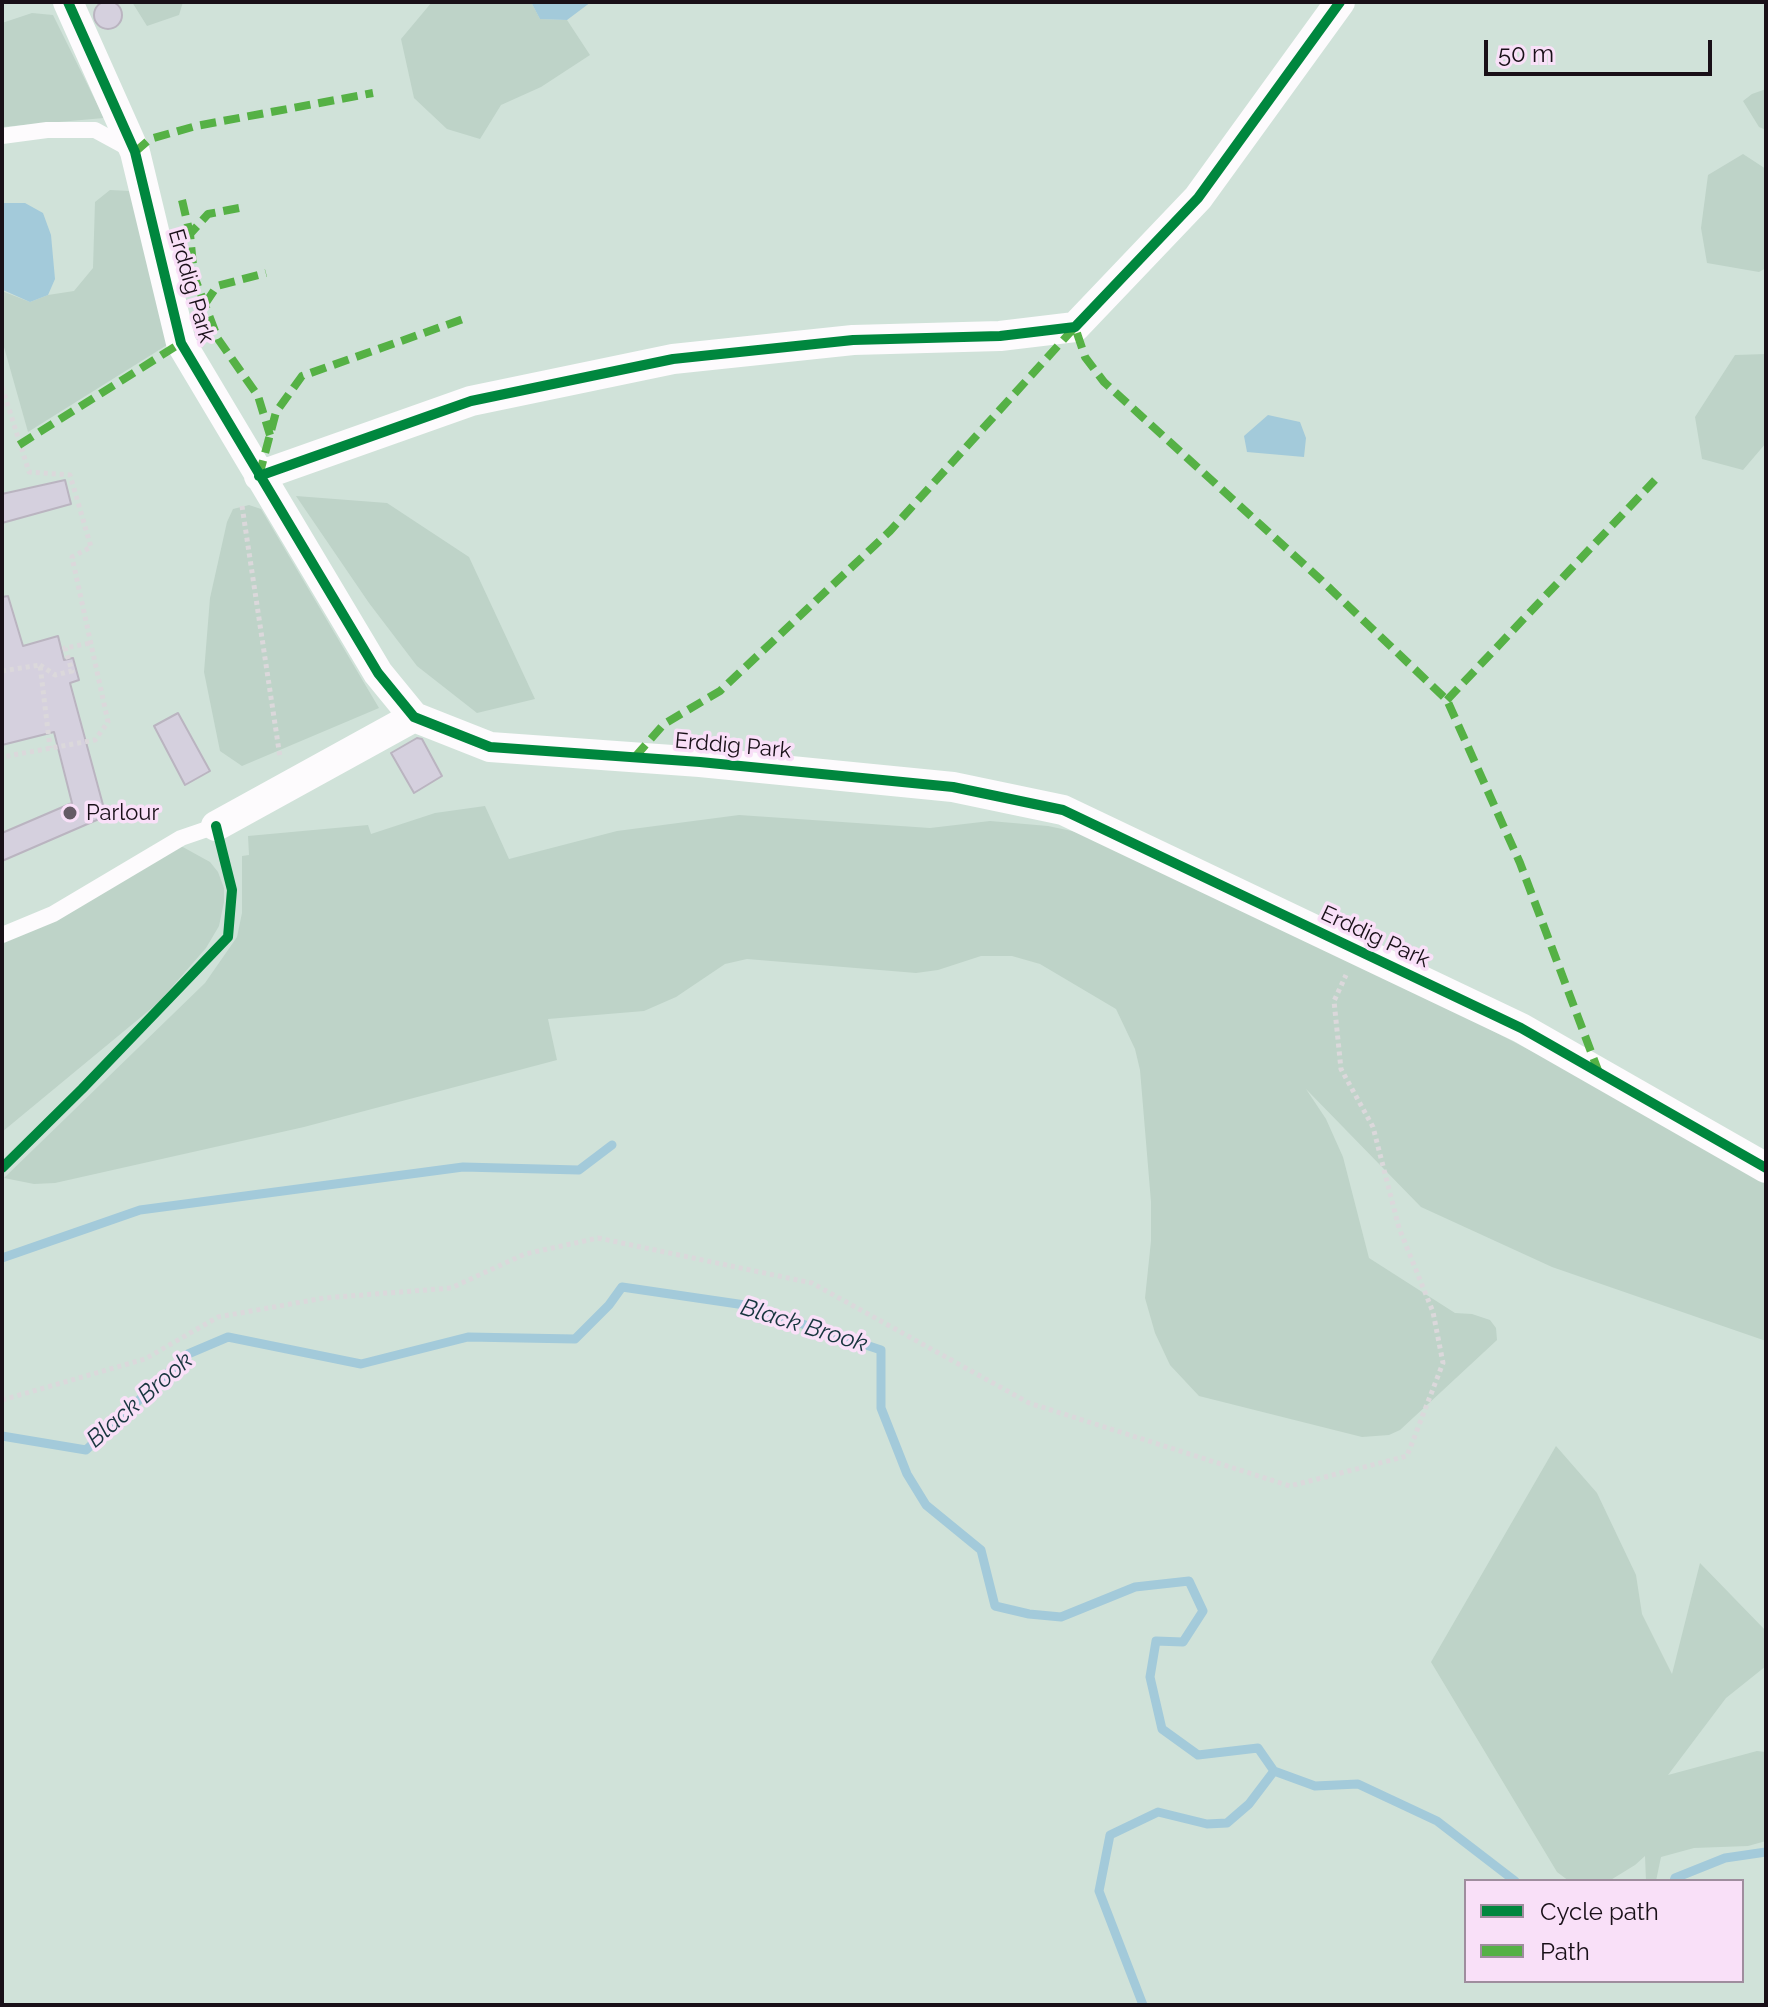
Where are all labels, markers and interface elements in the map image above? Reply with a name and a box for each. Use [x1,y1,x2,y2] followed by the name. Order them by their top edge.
[1488,24,1716,74] scale bar
[1498,39,1554,68] text: 50 m
[162,226,220,346] street label: Erddig Park
[674,728,792,764] street label: Erddig Park
[86,800,159,826] place label: Parlour
[61,804,79,822] marker: Parlour
[1316,900,1434,974] street label: Erddig Park
[737,1293,871,1359] water label: Black Brook
[81,1346,199,1454] water label: Black Brook
[1464,1879,1744,1983] legend
[1540,1897,1659,1926] text: Cycle path
[1540,1937,1590,1966] text: Path

